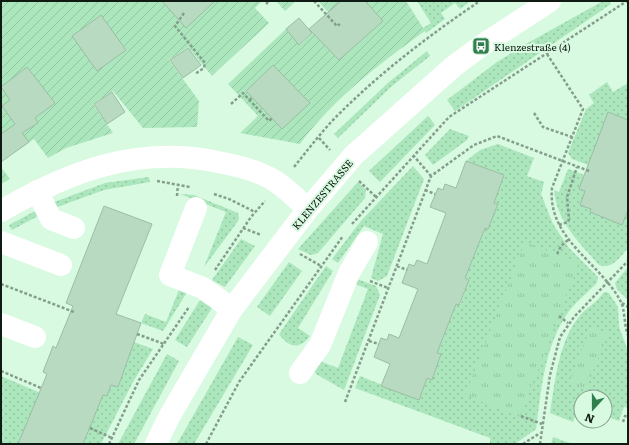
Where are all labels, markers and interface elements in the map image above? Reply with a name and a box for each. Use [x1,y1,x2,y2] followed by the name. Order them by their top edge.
[471,36,491,56] bus stop icon: Klenzestraße (4)
[494,39,571,54] place label: Klenzestraße (4)
[288,156,356,232] street label: KLENZESTRASSE
[573,389,613,429] north arrow
[582,410,596,428] text: N

